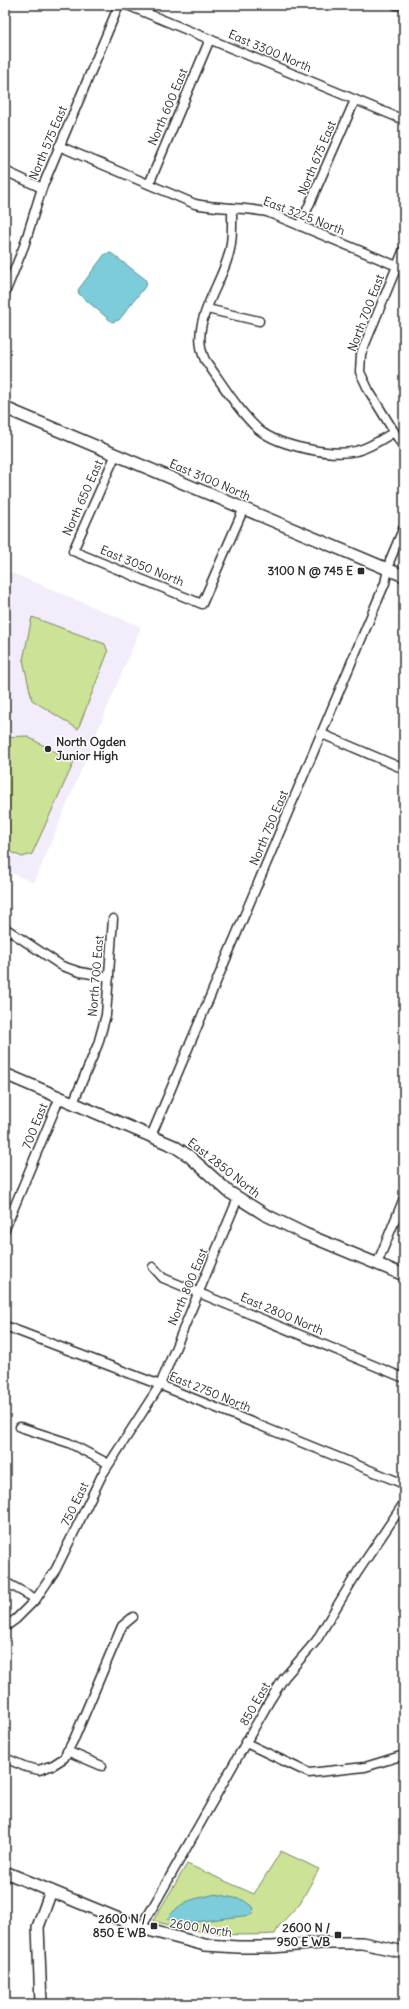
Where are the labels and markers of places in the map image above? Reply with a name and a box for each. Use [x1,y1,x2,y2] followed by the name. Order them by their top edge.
[267,563,353,579] place label: 3100 N @ 745 E
[356,566,366,576] marker: 3100 N @ 745 E
[56,734,126,764] place label: North Ogden Junior High
[43,744,53,754] marker: North Ogden Junior High
[93,1911,146,1940] place label: 2600 N / 850 E WB
[277,1920,330,1949] place label: 2600 N / 950 E WB
[149,1921,159,1931] marker: 2600 N / 850 E WB
[333,1930,343,1940] marker: 2600 N / 950 E WB

